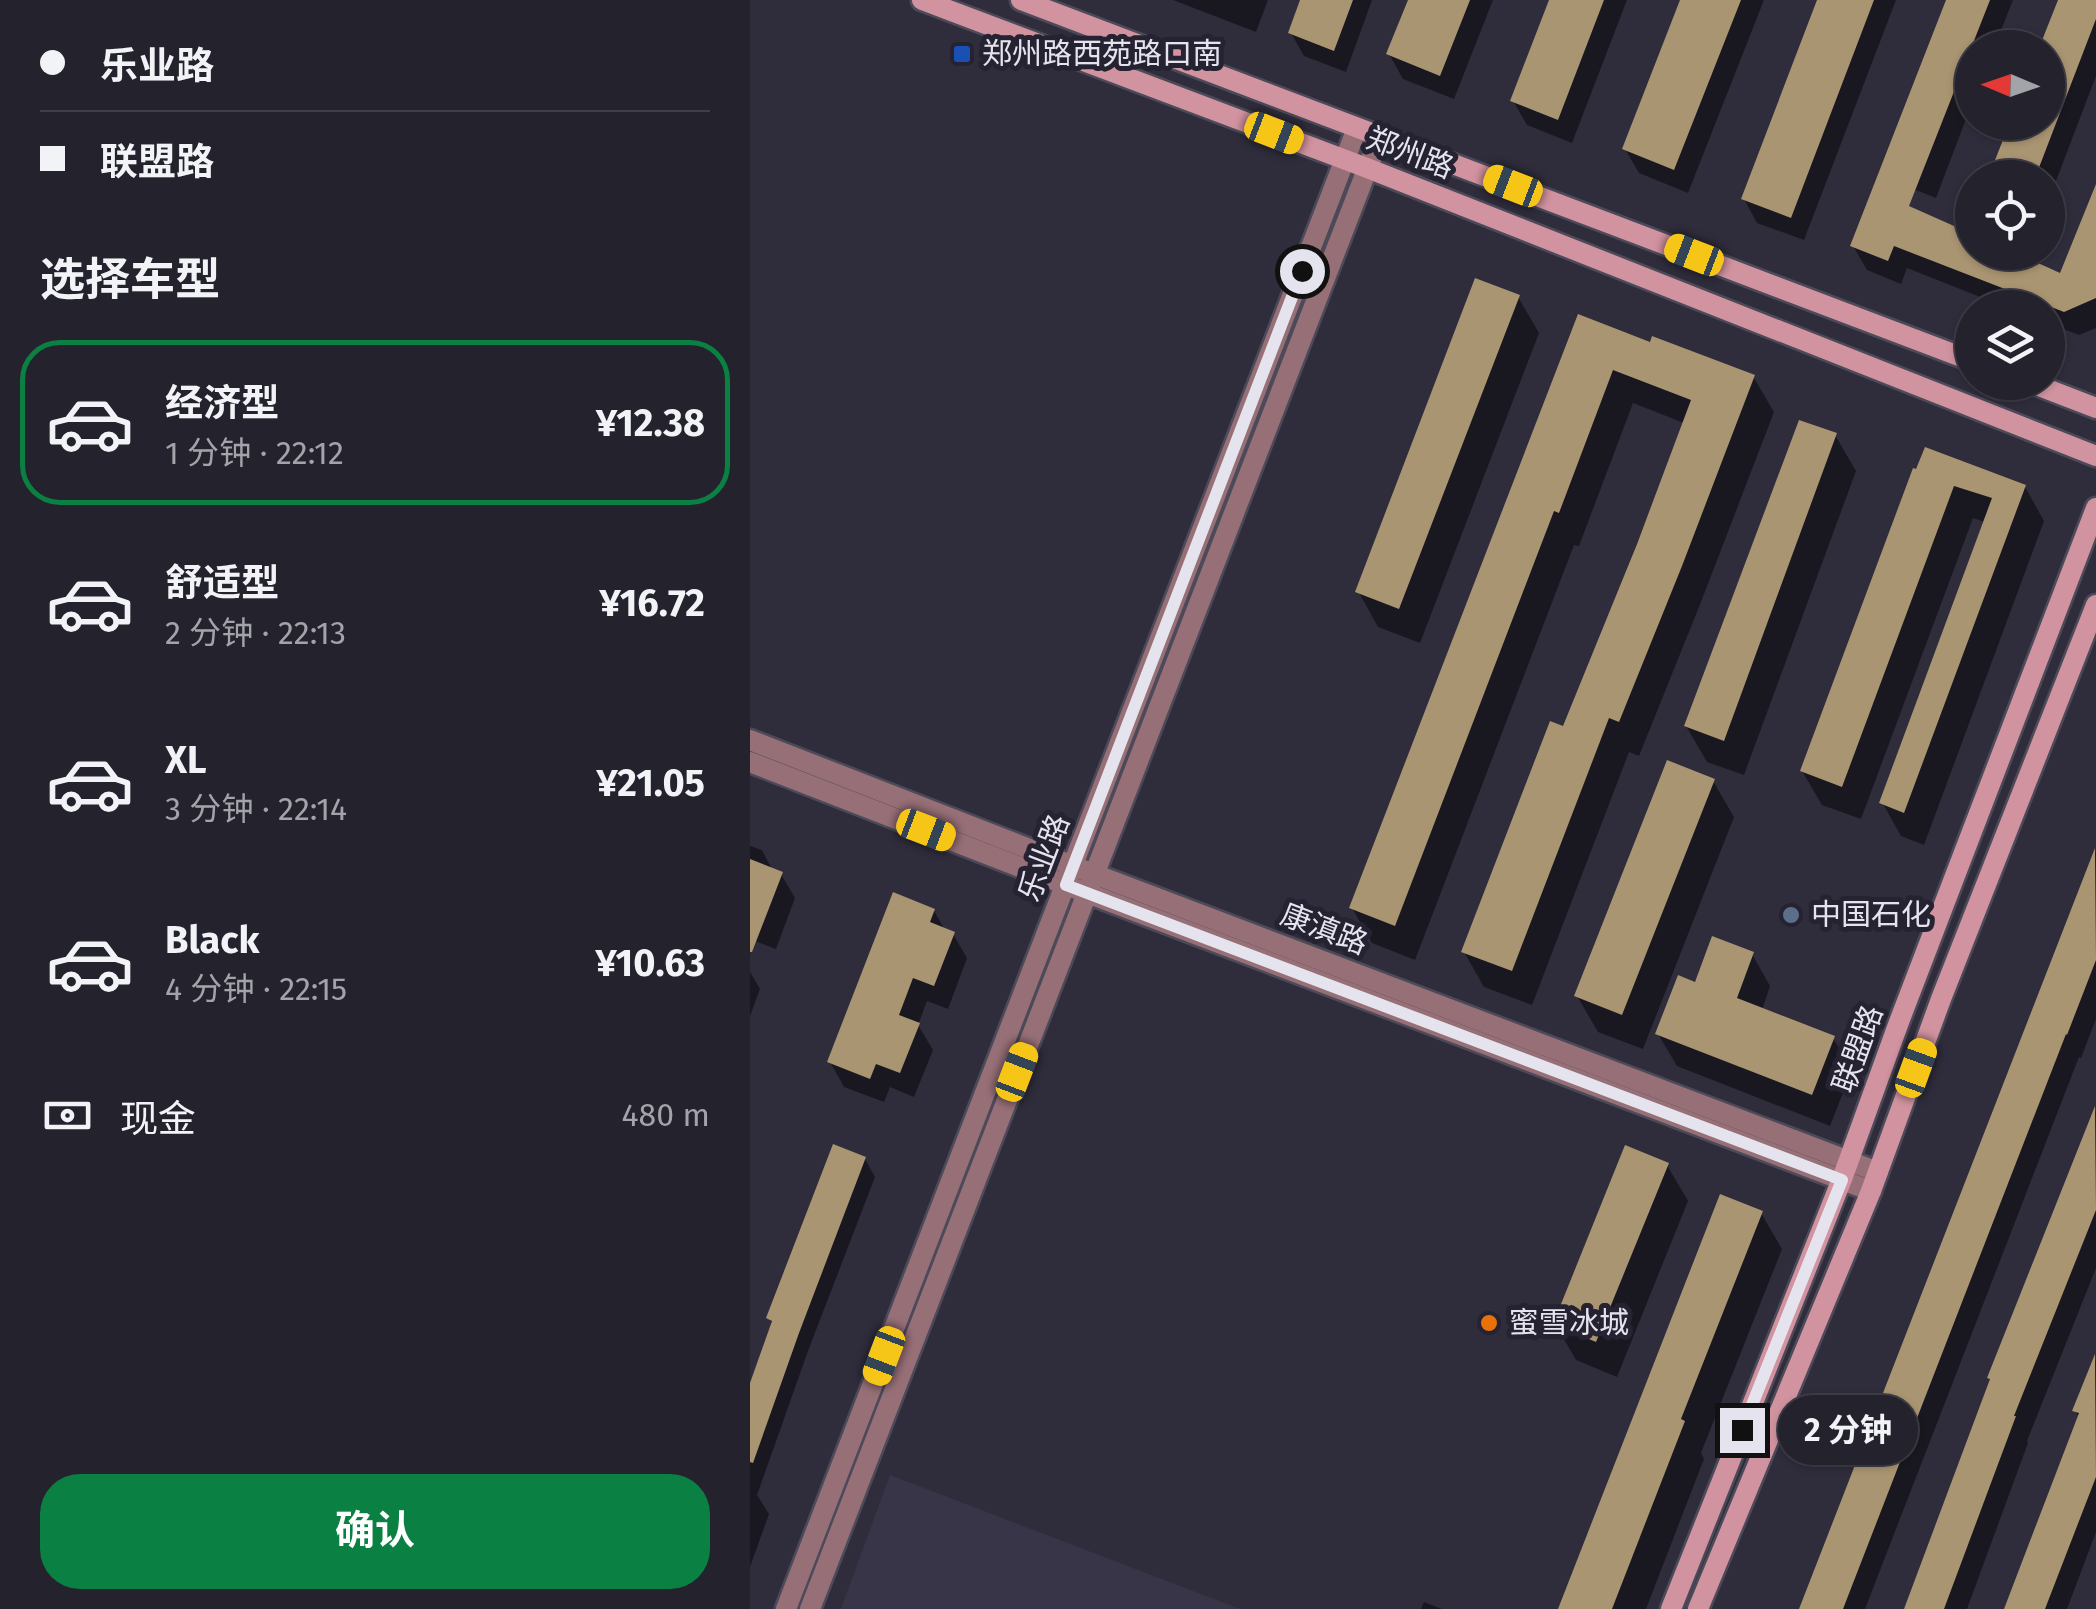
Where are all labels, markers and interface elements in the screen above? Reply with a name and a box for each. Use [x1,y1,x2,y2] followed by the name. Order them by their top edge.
[1955,30,2065,140] north arrow
[1955,30,2065,400] map controls
[982,36,1222,72] place label: 郑州路西苑路口南
[100,43,214,89] text: 乐业路
[951,43,973,65] marker: 郑州路西苑路口南
[1241,108,1307,158] car
[1362,120,1458,186] street label: 郑州路
[100,139,214,185] text: 联盟路
[1955,160,2065,270] button: locate
[1480,161,1546,211] car
[1661,230,1727,280] car
[1280,249,1325,294] route start
[40,253,220,307] text: 选择车型
[1955,290,2065,400] button: layers
[45,378,135,468] icon: car
[165,380,279,426] text: 经济型
[596,400,705,446] text: ¥12.38
[165,434,344,472] text: 1 分钟 · 22:12
[45,558,135,648] icon: car
[165,560,279,606] text: 舒适型
[599,580,705,626] text: ¥16.72
[165,614,346,652] text: 2 分钟 · 22:13
[165,737,207,783] text: XL
[45,738,135,828] icon: car
[596,760,705,806] text: ¥21.05
[165,790,347,828] text: 3 分钟 · 22:14
[893,805,959,855] car
[1011,810,1077,906] street label: 乐业路
[1276,896,1372,962] street label: 康滇路
[1811,897,1931,933] place label: 中国石化
[1780,904,1802,926] marker: 中国石化
[165,917,260,963] text: Black
[45,918,135,1008] icon: car
[595,940,705,986] text: ¥10.63
[165,970,347,1008] text: 4 分钟 · 22:15
[1826,1001,1890,1097] street label: 联盟路
[1892,1035,1940,1101] car
[992,1039,1042,1105] car
[40,1088,95,1143] icon: cash
[120,1096,196,1142] text: 现金
[622,1096,710,1134] text: 480 m
[1509,1305,1629,1341] place label: 蜜雪冰城
[1478,1312,1500,1334] marker: 蜜雪冰城
[859,1323,909,1389] car
[1777,1395,1917,1465] callout: 2 分钟
[1720,1408,1765,1453] route end
[1804,1411,1892,1449] text: 2 分钟
[40,1474,710,1589] button: 确认

